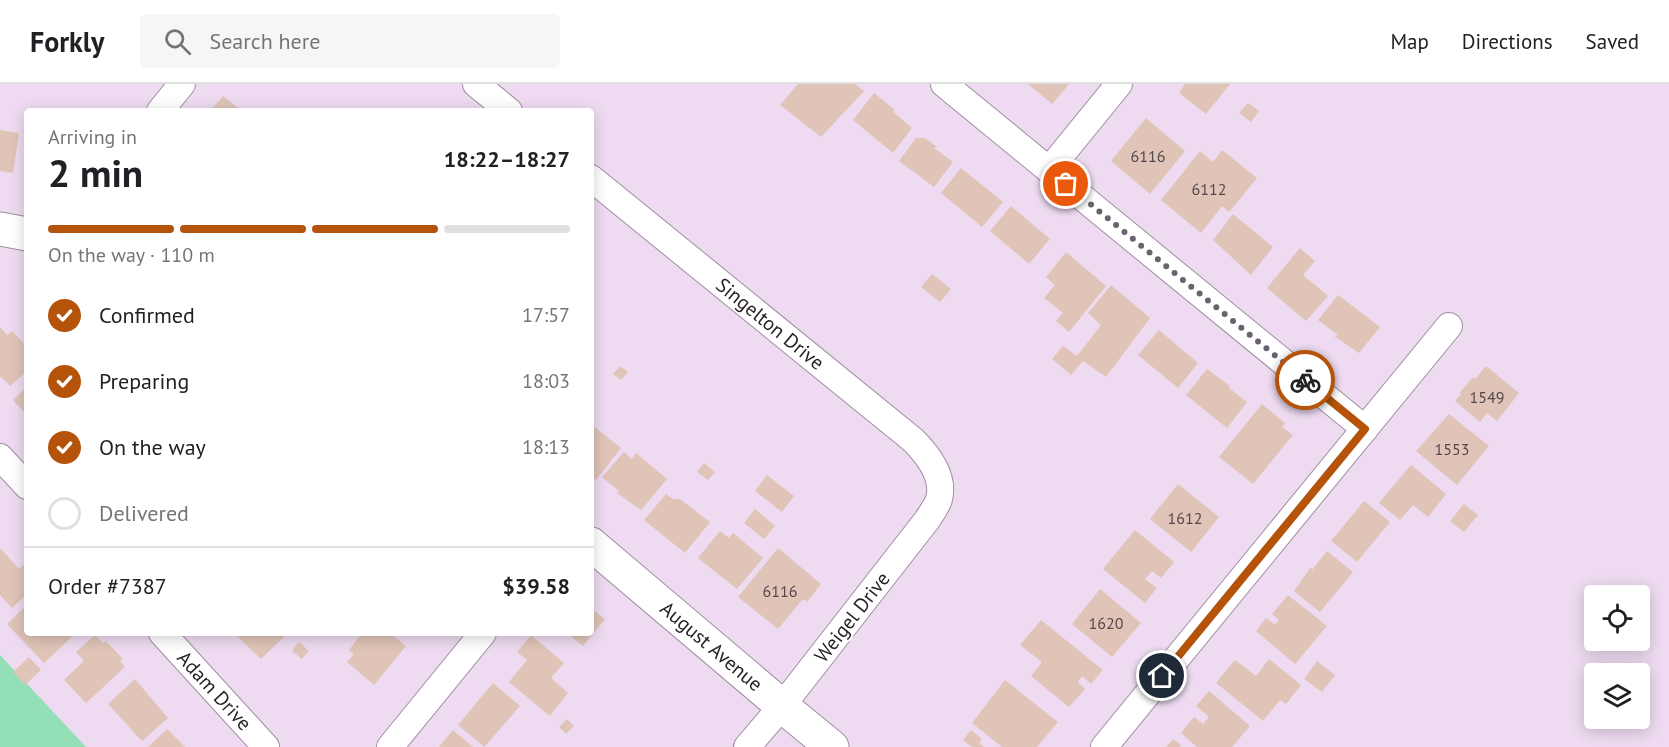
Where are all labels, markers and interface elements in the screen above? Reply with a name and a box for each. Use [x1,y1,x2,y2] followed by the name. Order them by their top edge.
[140,14,560,68] search box
[30,23,104,60] text: Forkly
[161,25,194,58] icon: search
[209,27,320,55] text: Search here
[1390,28,1429,55] text: Map
[1462,28,1553,55] text: Directions
[1586,28,1639,55] text: Saved
[48,124,137,150] text: Arriving in
[444,145,570,173] text: 18:22–18:27
[1131,146,1165,166] house number: 6116
[48,147,143,198] text: 2 min
[1040,158,1091,209] pin
[1049,167,1082,200] icon: bag
[1192,179,1226,199] house number: 6112
[48,242,215,268] text: On the way · 110 m
[711,272,830,376] street label: Singelton Drive
[48,299,81,332] icon: check
[99,301,195,329] text: Confirmed
[522,302,570,328] text: 17:57
[1275,350,1335,410] courier
[1289,364,1322,397] icon: bike
[48,365,81,398] icon: check
[99,367,189,395] text: Preparing
[522,368,570,394] text: 18:03
[1470,387,1504,407] house number: 1549
[48,431,81,464] icon: check
[99,433,206,461] text: On the way
[522,434,570,460] text: 18:13
[1435,439,1469,459] house number: 1553
[99,499,189,527] text: Delivered
[1168,508,1202,528] house number: 1612
[808,566,896,668] street label: Weigel Drive
[48,572,167,600] text: Order #7387
[502,572,570,600] text: $39.58
[763,581,797,601] house number: 6116
[1584,585,1650,729] map controls
[1584,585,1650,651] button: locate
[655,595,768,697] street label: August Avenue
[1089,613,1124,633] house number: 1620
[172,645,257,736] street label: Adam Drive
[1136,650,1187,701] pin
[1145,659,1178,692] icon: home
[1584,663,1650,729] button: layers

